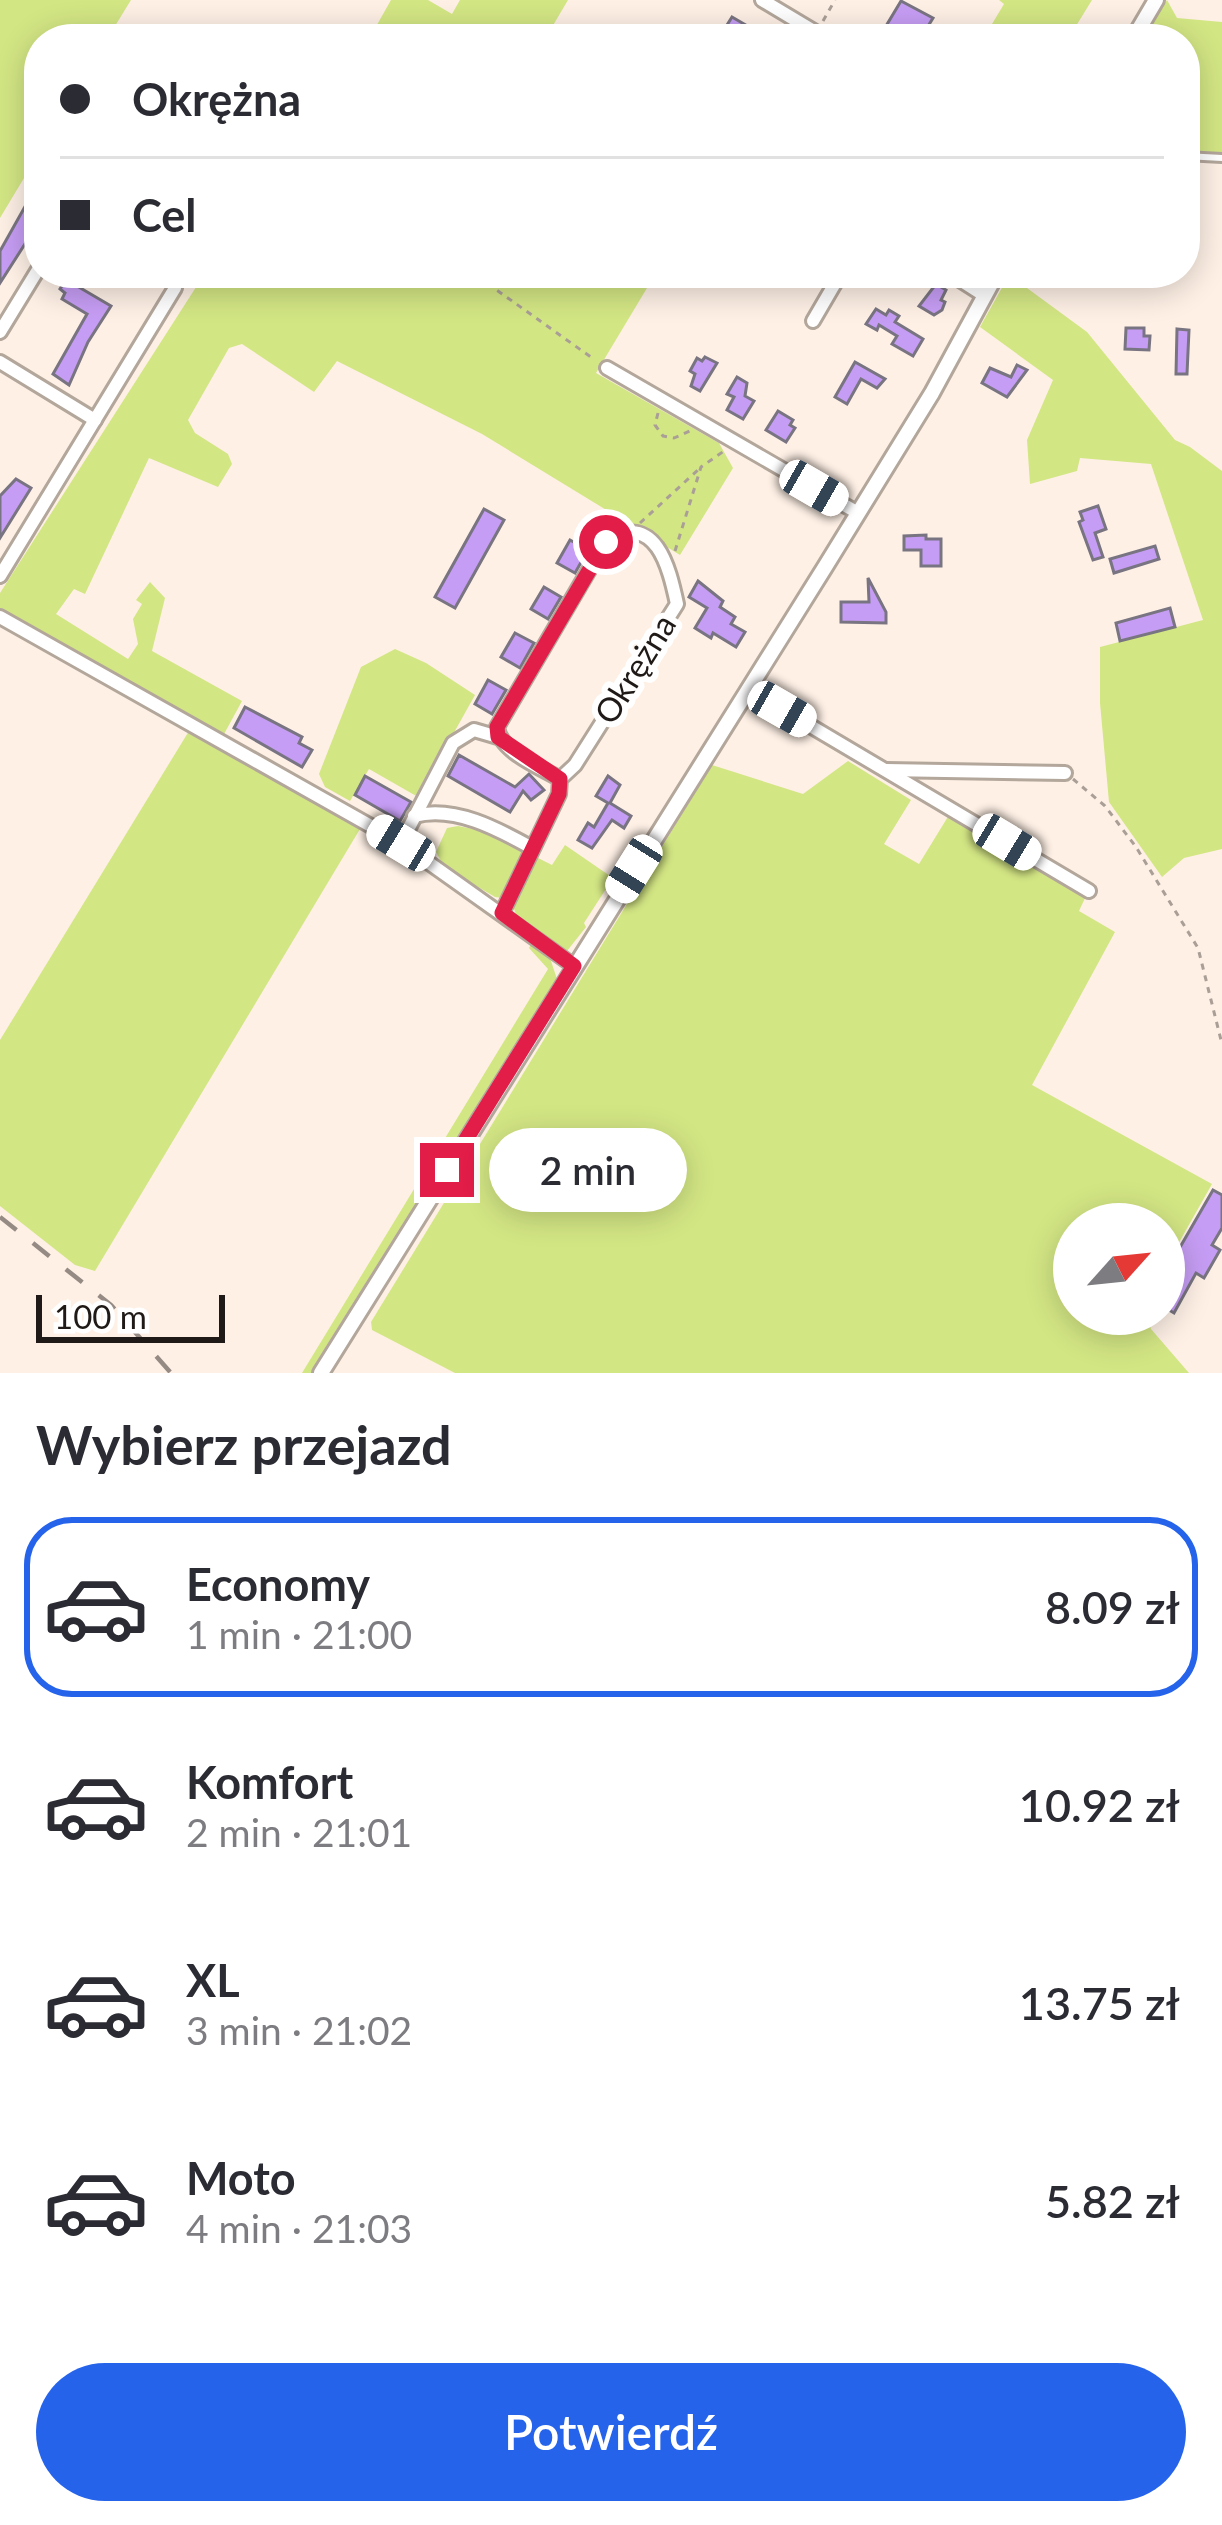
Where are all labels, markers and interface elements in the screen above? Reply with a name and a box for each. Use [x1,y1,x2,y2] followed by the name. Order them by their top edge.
[132,72,301,126] text: Okrężna
[132,188,197,242] text: Cel
[774,454,854,522] car
[579,515,633,569] route start
[585,606,683,731] street label: Okrężna
[742,675,822,743] car
[967,808,1047,876] car
[361,809,441,877] car
[600,829,668,909] car
[489,1128,687,1212] callout: 2 min
[420,1143,474,1197] route end
[540,1147,636,1193] text: 2 min
[1053,1203,1185,1335] north arrow
[1053,1203,1185,1335] map controls
[36,1289,225,1342] scale bar
[54,1296,147,1336] text: 100 m
[36,1412,452,1477] text: Wybierz przejazd
[42,1553,150,1661] icon: car
[186,1557,370,1611] text: Economy
[1045,1580,1180,1634] text: 8.09 zł
[186,1611,412,1657] text: 1 min · 21:00
[42,1751,150,1859] icon: car
[186,1755,353,1809] text: Komfort
[1019,1778,1180,1832] text: 10.92 zł
[186,1809,412,1855] text: 2 min · 21:01
[42,1949,150,2057] icon: car
[186,1953,240,2007] text: XL
[1019,1976,1180,2030] text: 13.75 zł
[186,2007,412,2053] text: 3 min · 21:02
[42,2147,150,2255] icon: car
[186,2151,296,2205] text: Moto
[1045,2174,1180,2228] text: 5.82 zł
[186,2205,412,2251] text: 4 min · 21:03
[36,2363,1186,2501] button: Potwierdź

